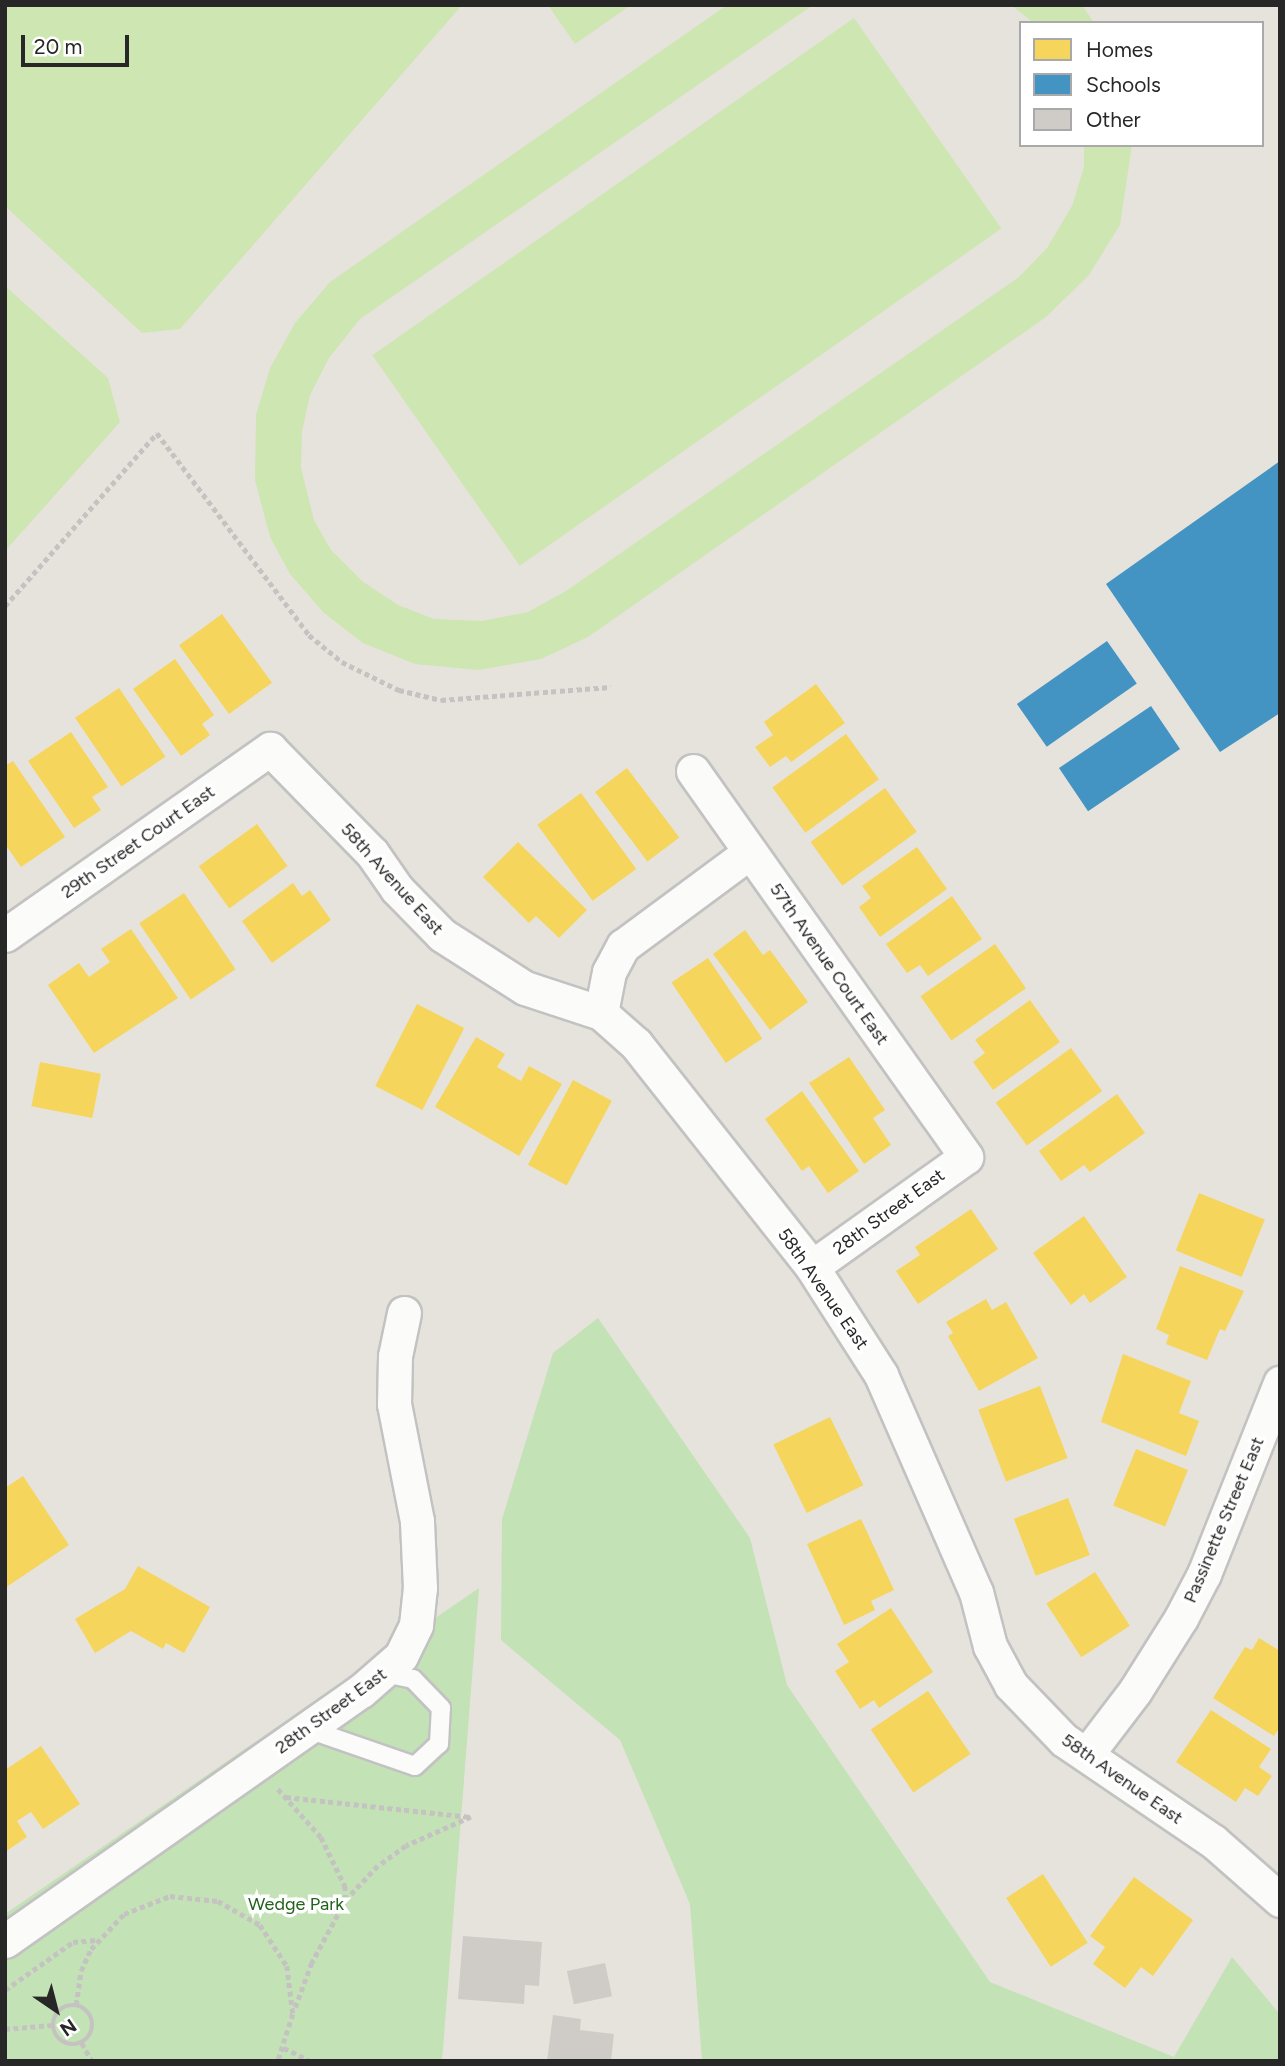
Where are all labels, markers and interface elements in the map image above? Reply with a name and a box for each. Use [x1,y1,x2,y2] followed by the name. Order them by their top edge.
[24,21,133,65] scale bar
[1019,21,1264,147] legend
[34,34,82,59] text: 20 m
[1086,37,1153,62] text: Homes
[1086,72,1161,97] text: Schools
[1086,107,1141,132] text: Other
[57,781,219,903] street label: 29th Street Court East
[336,819,448,939] street label: 58th Avenue East
[765,879,893,1049] street label: 57th Avenue Court East
[829,1164,949,1260] street label: 28th Street East
[773,1224,873,1354] street label: 58th Avenue East
[1179,1434,1269,1606] street label: Passinette Street East
[271,1663,391,1759] street label: 28th Street East
[1057,1729,1187,1829] street label: 58th Avenue East
[248,1893,344,1915] park label: Wedge Park
[21,1975,91,2045] north arrow
[56,2014,81,2041] text: N

